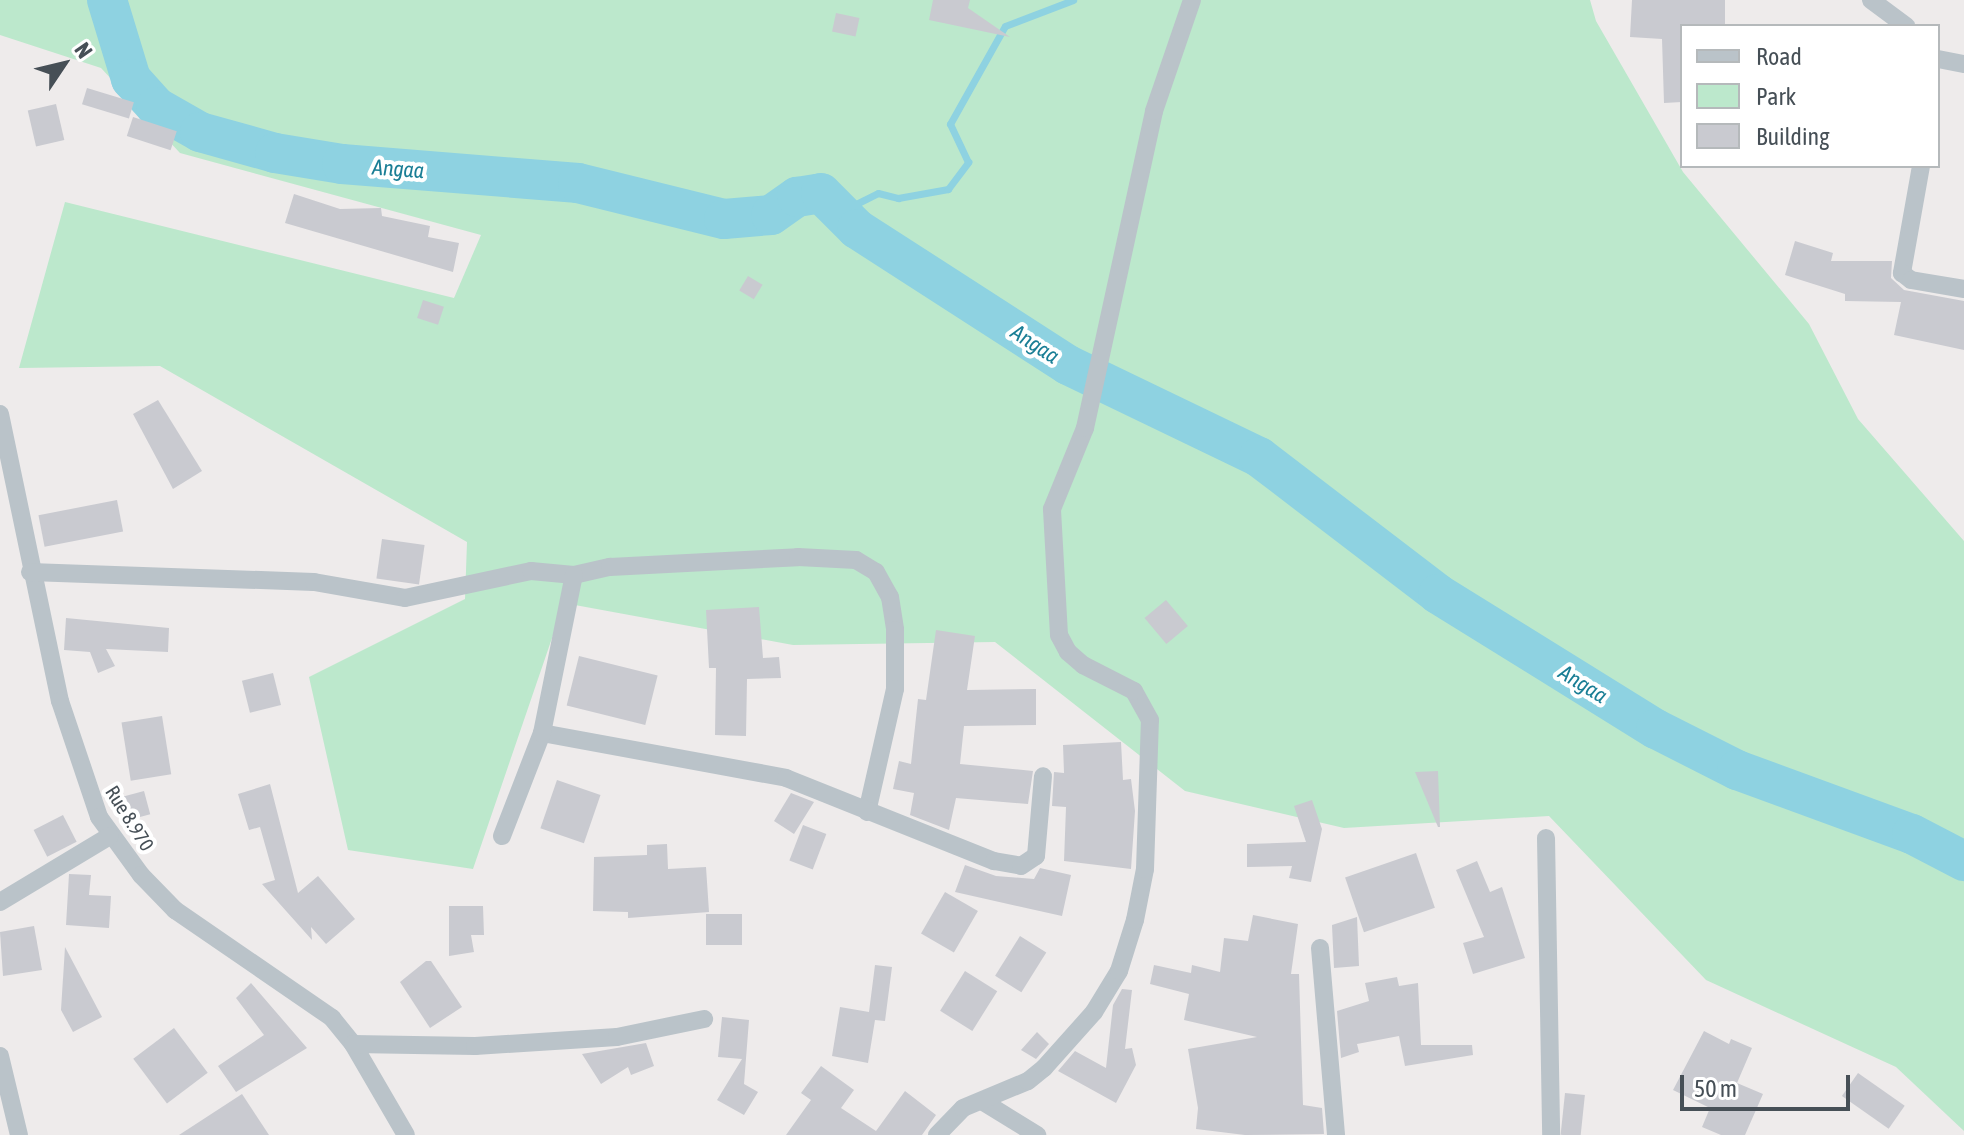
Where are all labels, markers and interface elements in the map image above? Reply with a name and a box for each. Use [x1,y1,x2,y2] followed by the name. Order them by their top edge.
[24,24,104,104] north arrow
[1680,24,1940,168] legend
[69,37,98,63] text: N
[1756,43,1802,70] text: Road
[1756,83,1796,110] text: Park
[1756,123,1829,150] text: Building
[371,154,425,184] water label: Angaa
[1006,319,1064,369] water label: Angaa
[1554,659,1612,709] water label: Angaa
[101,781,159,855] street label: Rue 8.970
[1684,1059,1854,1109] scale bar
[1694,1075,1737,1102] text: 50 m

